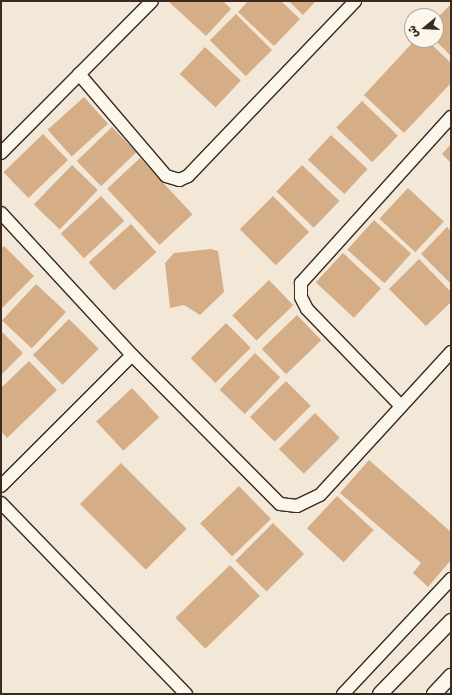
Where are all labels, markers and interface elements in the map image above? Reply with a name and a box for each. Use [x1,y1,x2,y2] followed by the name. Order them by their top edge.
[404,8,444,48] north arrow
[405,24,421,39] text: ش

